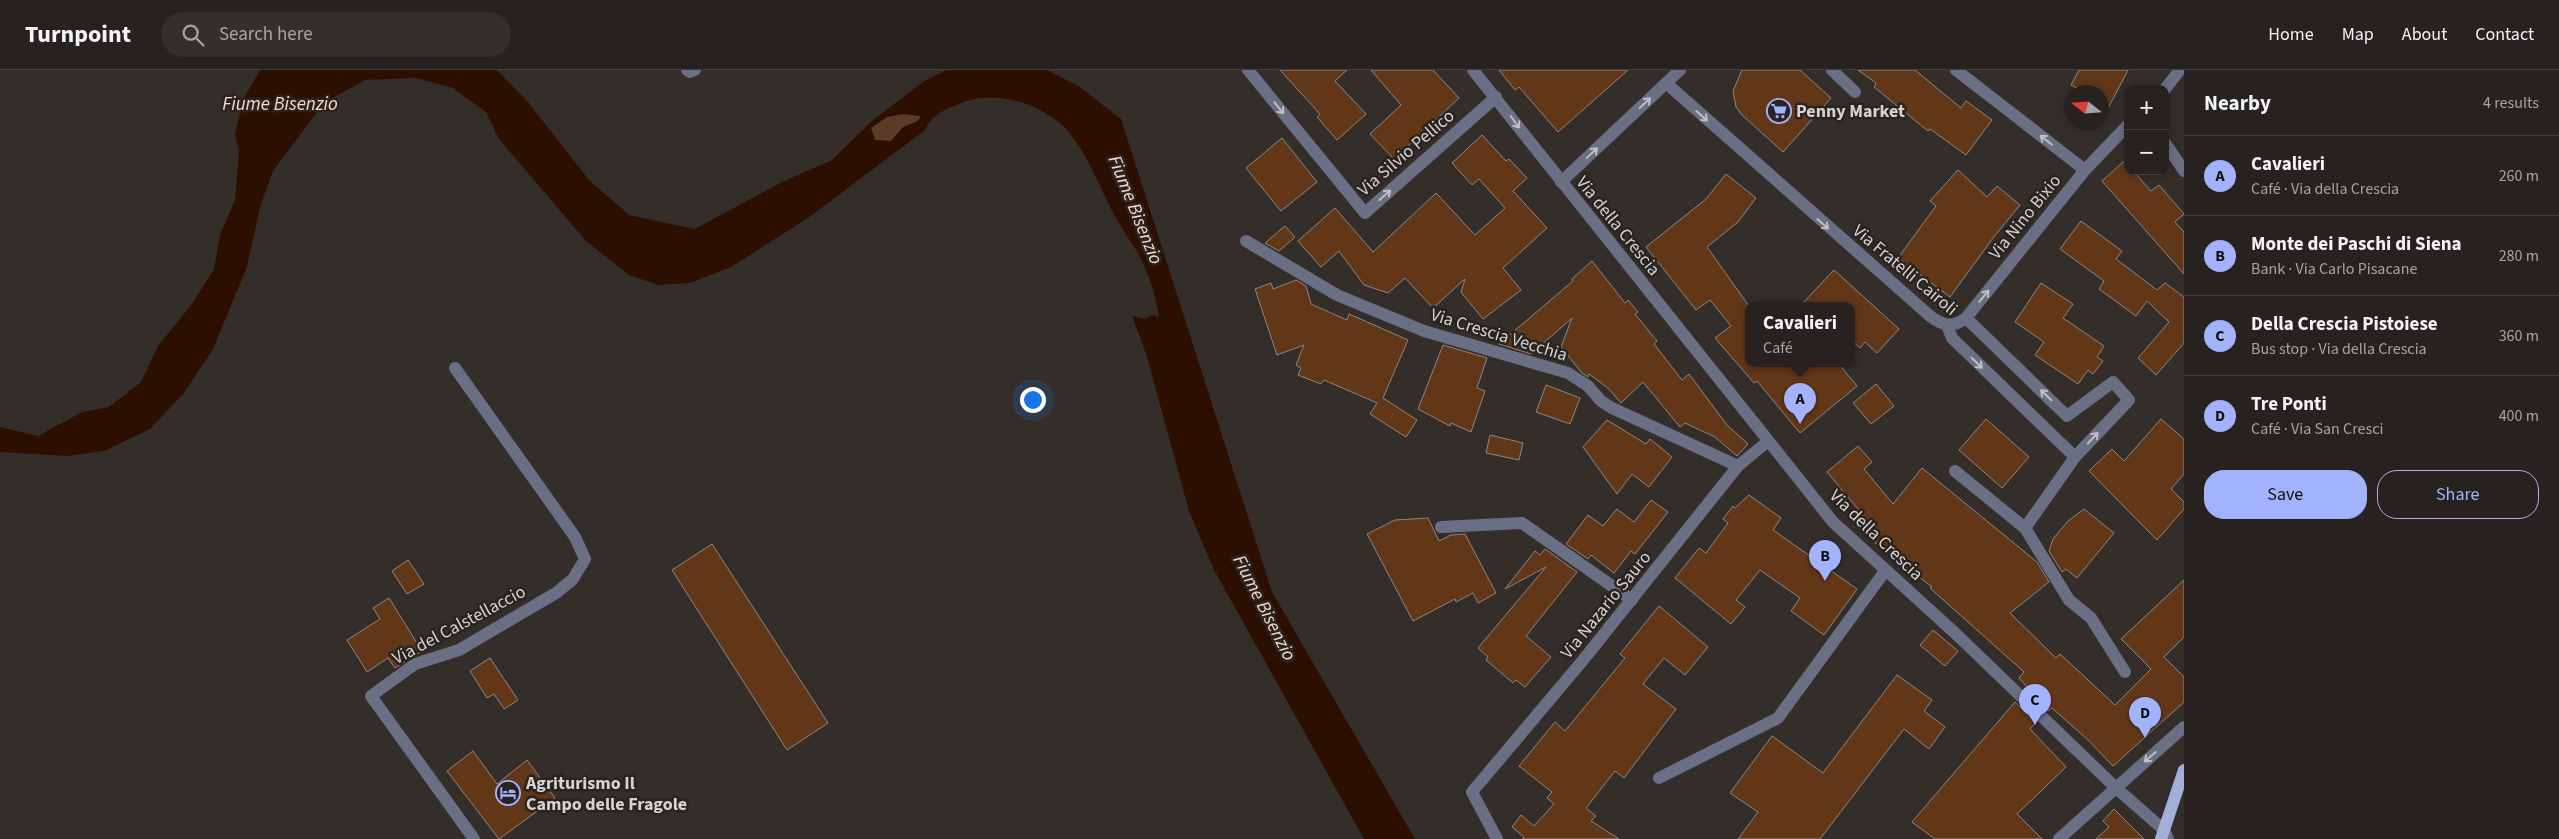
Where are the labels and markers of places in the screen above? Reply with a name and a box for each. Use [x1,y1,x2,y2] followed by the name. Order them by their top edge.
[1766,98,1792,124] supermarket icon: Penny Market
[1796,99,1905,124] place label: Penny Market
[1784,383,1816,424] pin: A
[1809,540,1841,581] pin: B
[2019,684,2051,725] pin: C
[2129,697,2161,738] pin: D
[525,771,687,817] place label: Agriturismo Il Campo delle Fragole
[495,780,521,806] hotel icon: Agriturismo Il Campo delle Fragole

